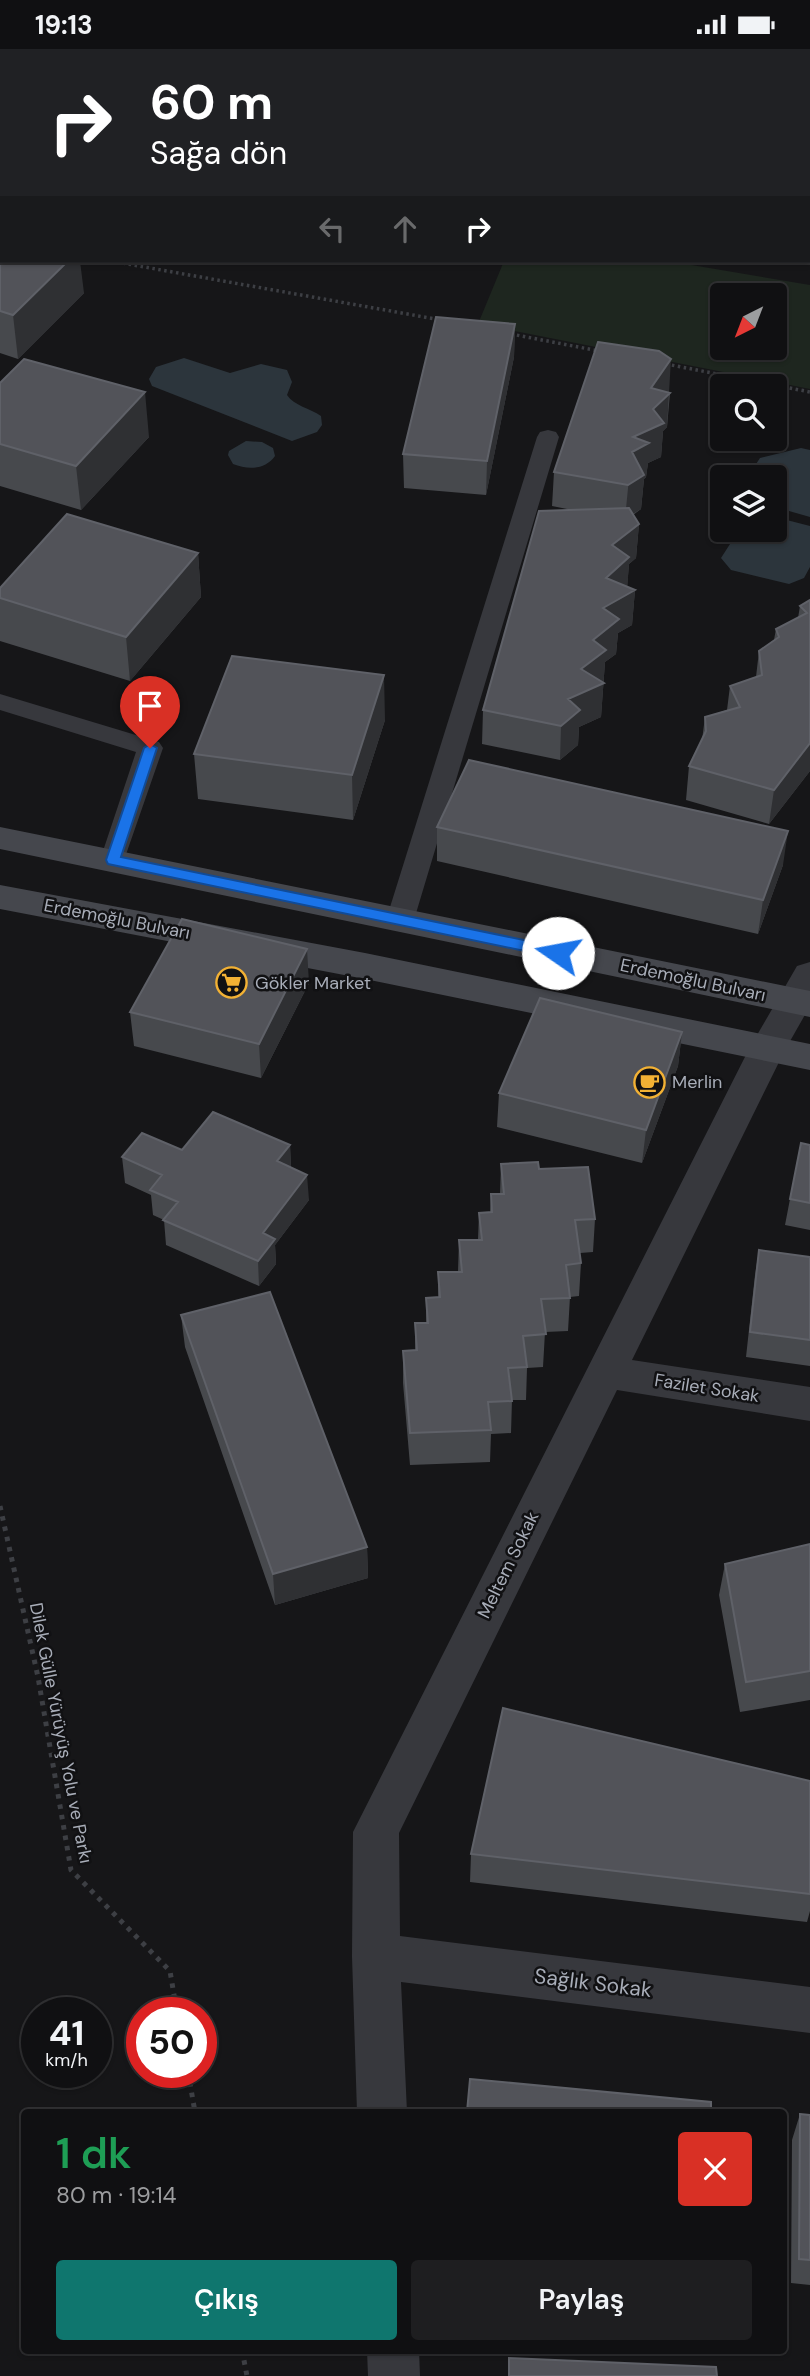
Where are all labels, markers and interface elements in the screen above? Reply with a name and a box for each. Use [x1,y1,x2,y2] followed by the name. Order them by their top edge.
[35,8,93,42] text: 19:13
[150,70,273,134] text: 60 m
[35,77,126,168] icon: right
[150,132,287,174] text: Sağa dön
[313,210,351,248] icon: left
[386,210,424,248] icon: ahead
[459,210,497,248] icon: right
[710,283,788,361] north arrow
[710,283,787,542] map controls
[710,374,787,451] button: search
[710,465,787,542] button: layers
[120,676,180,748] pin
[131,687,169,725] icon: arrive
[42,893,192,945] street label: Erdemoğlu Bulvarı
[521,916,595,990] position arrow
[618,953,768,1007] street label: Erdemoğlu Bulvarı
[215,966,249,1000] supermarket icon: Gökler Market
[255,971,371,995] place label: Gökler Market
[632,1065,666,1099] cafe icon: Merlin
[672,1070,722,1094] place label: Merlin
[653,1368,761,1408] street label: Fazilet Sokak
[472,1508,544,1622] street label: Meltem Sokak
[24,1601,98,1865] street label: Dilek Gülle Yürüyüş Yolu ve Parkı
[533,1962,654,2004] street label: Sağlık Sokak
[126,1997,217,2088] speed limit sign: 50
[49,2010,84,2056] text: 41
[45,2048,88,2072] text: km/h
[56,2126,131,2181] text: 1 dk
[678,2132,752,2206] button: close
[56,2180,177,2210] text: 80 m · 19:14
[56,2260,397,2340] button: Çıkış
[411,2260,752,2340] button: Paylaş

